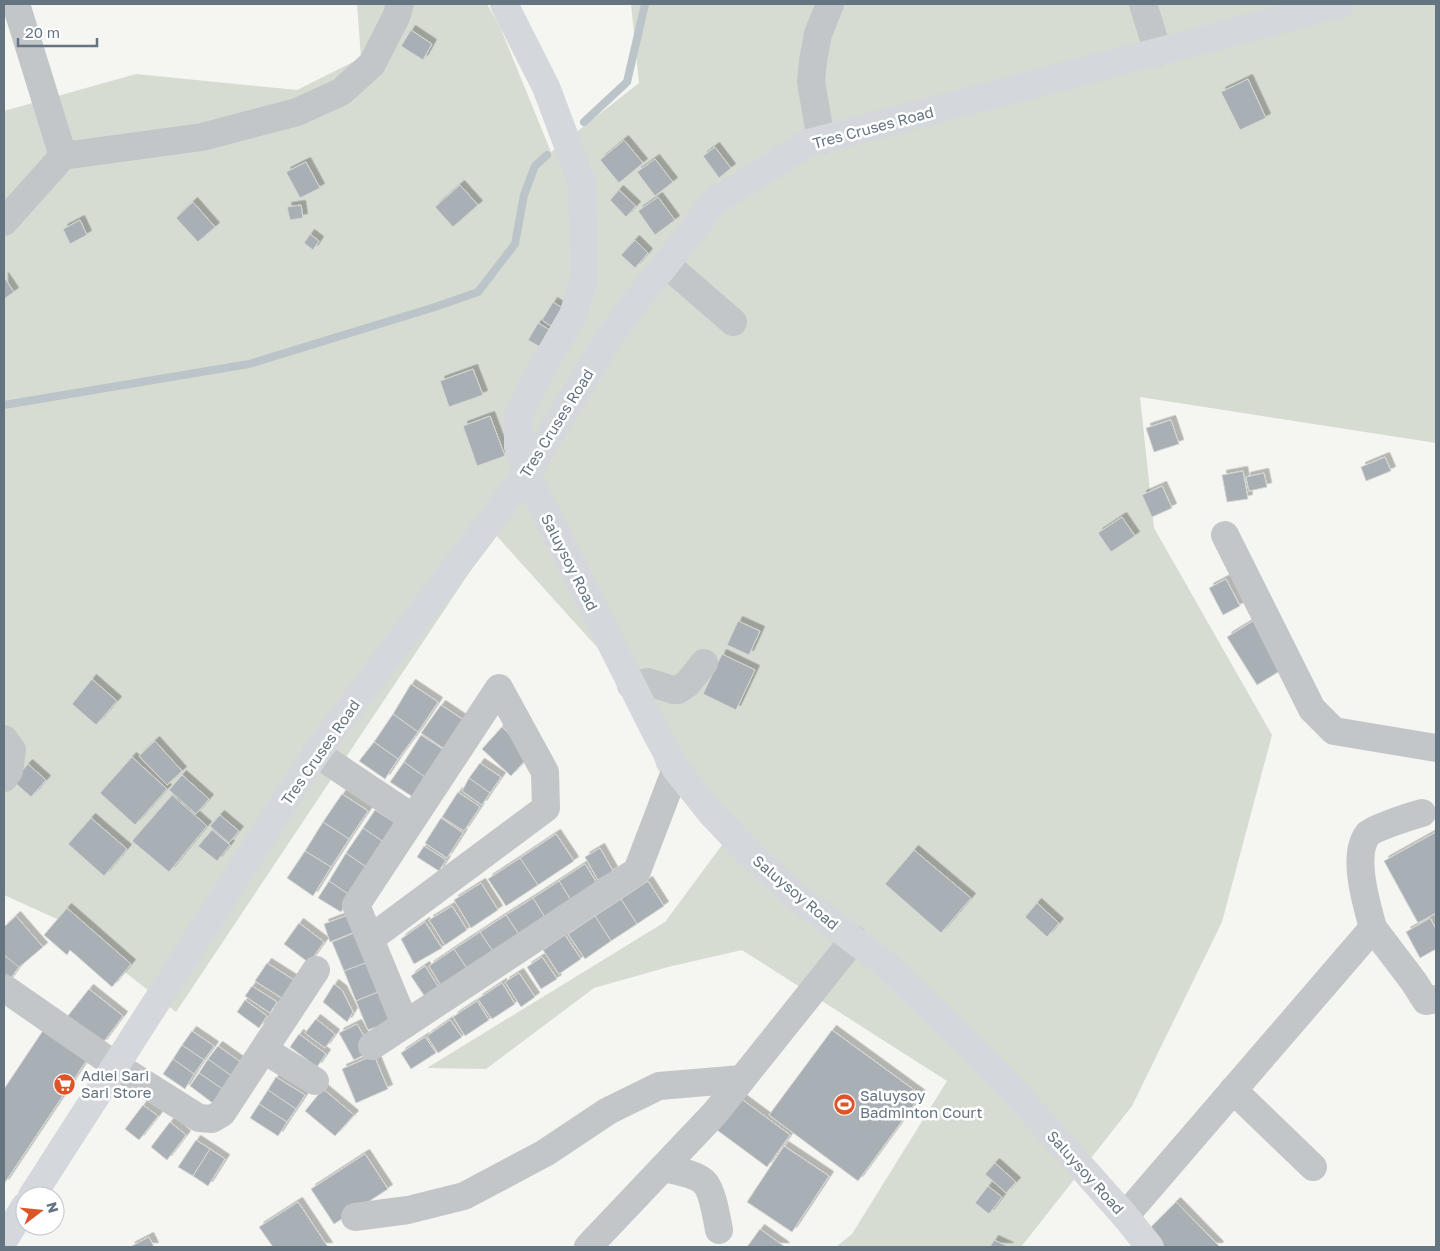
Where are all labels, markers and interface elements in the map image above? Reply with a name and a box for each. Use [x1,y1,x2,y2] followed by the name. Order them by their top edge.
[18,15,96,47] scale bar
[25,23,60,41] text: 20 m
[811,102,935,152] street label: Tres Cruses Road
[515,366,597,480] street label: Tres Cruses Road
[538,511,602,613] street label: Saluysoy Road
[277,696,363,808] street label: Tres Cruses Road
[750,851,842,933] street label: Saluysoy Road
[81,1066,152,1101] place label: Adlei Sari Sari Store
[53,1072,77,1096] supermarket icon: Adlei Sari Sari Store
[860,1086,983,1121] place label: Saluysoy Badminton Court
[832,1092,856,1116] sports icon: Saluysoy Badminton Court
[1044,1127,1128,1217] street label: Saluysoy Road
[15,1186,65,1236] north arrow
[43,1200,63,1215] text: N

